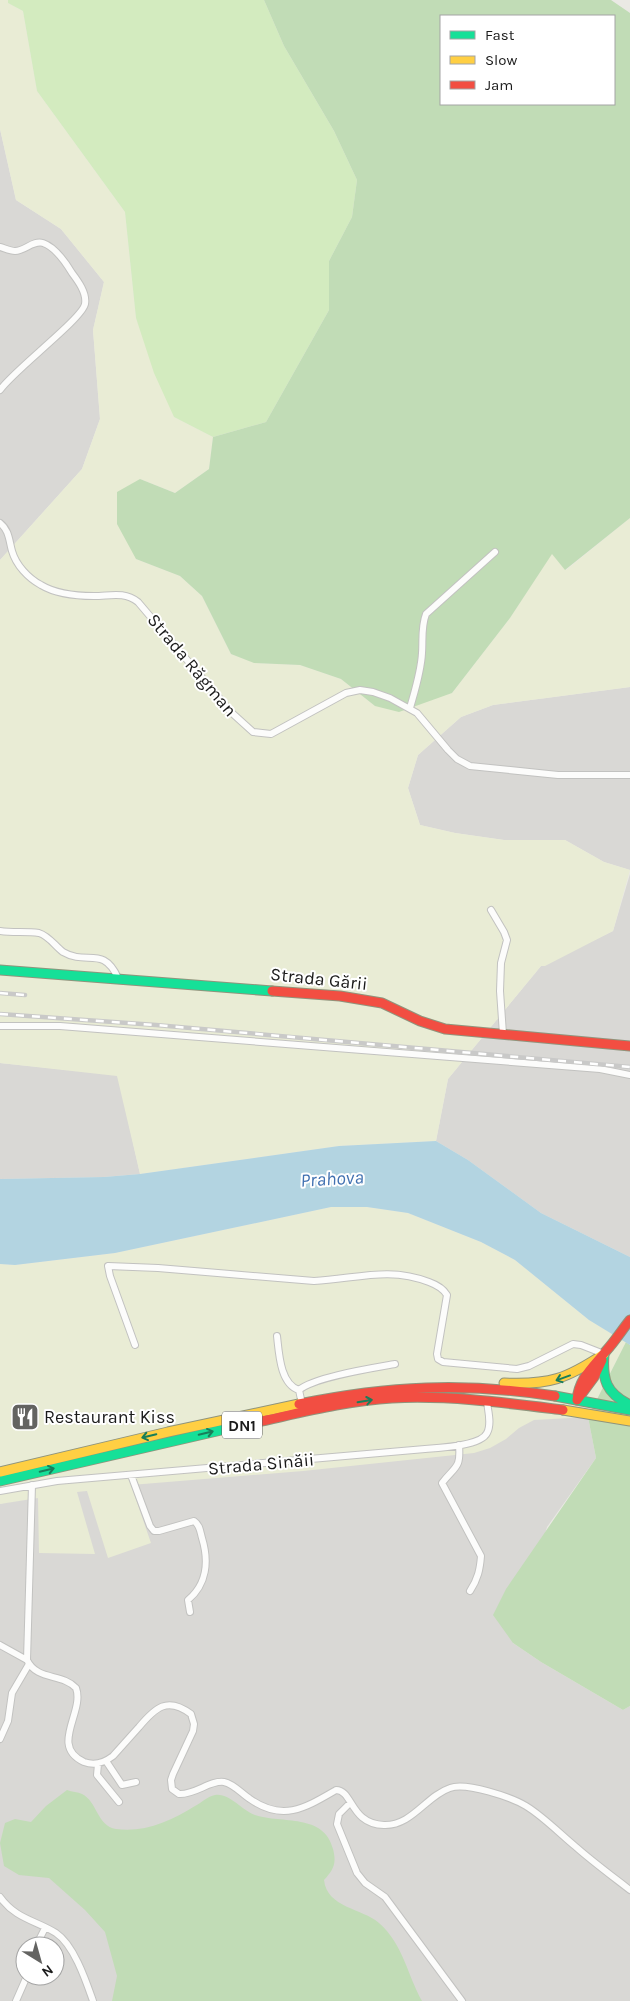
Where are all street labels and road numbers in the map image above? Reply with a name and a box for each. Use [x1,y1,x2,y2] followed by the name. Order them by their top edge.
[143,609,241,721] street label: Strada Răgman
[269,963,369,995] street label: Strada Gării
[222,1412,262,1438] road number: DN1
[207,1448,315,1480] street label: Strada Sinăii

